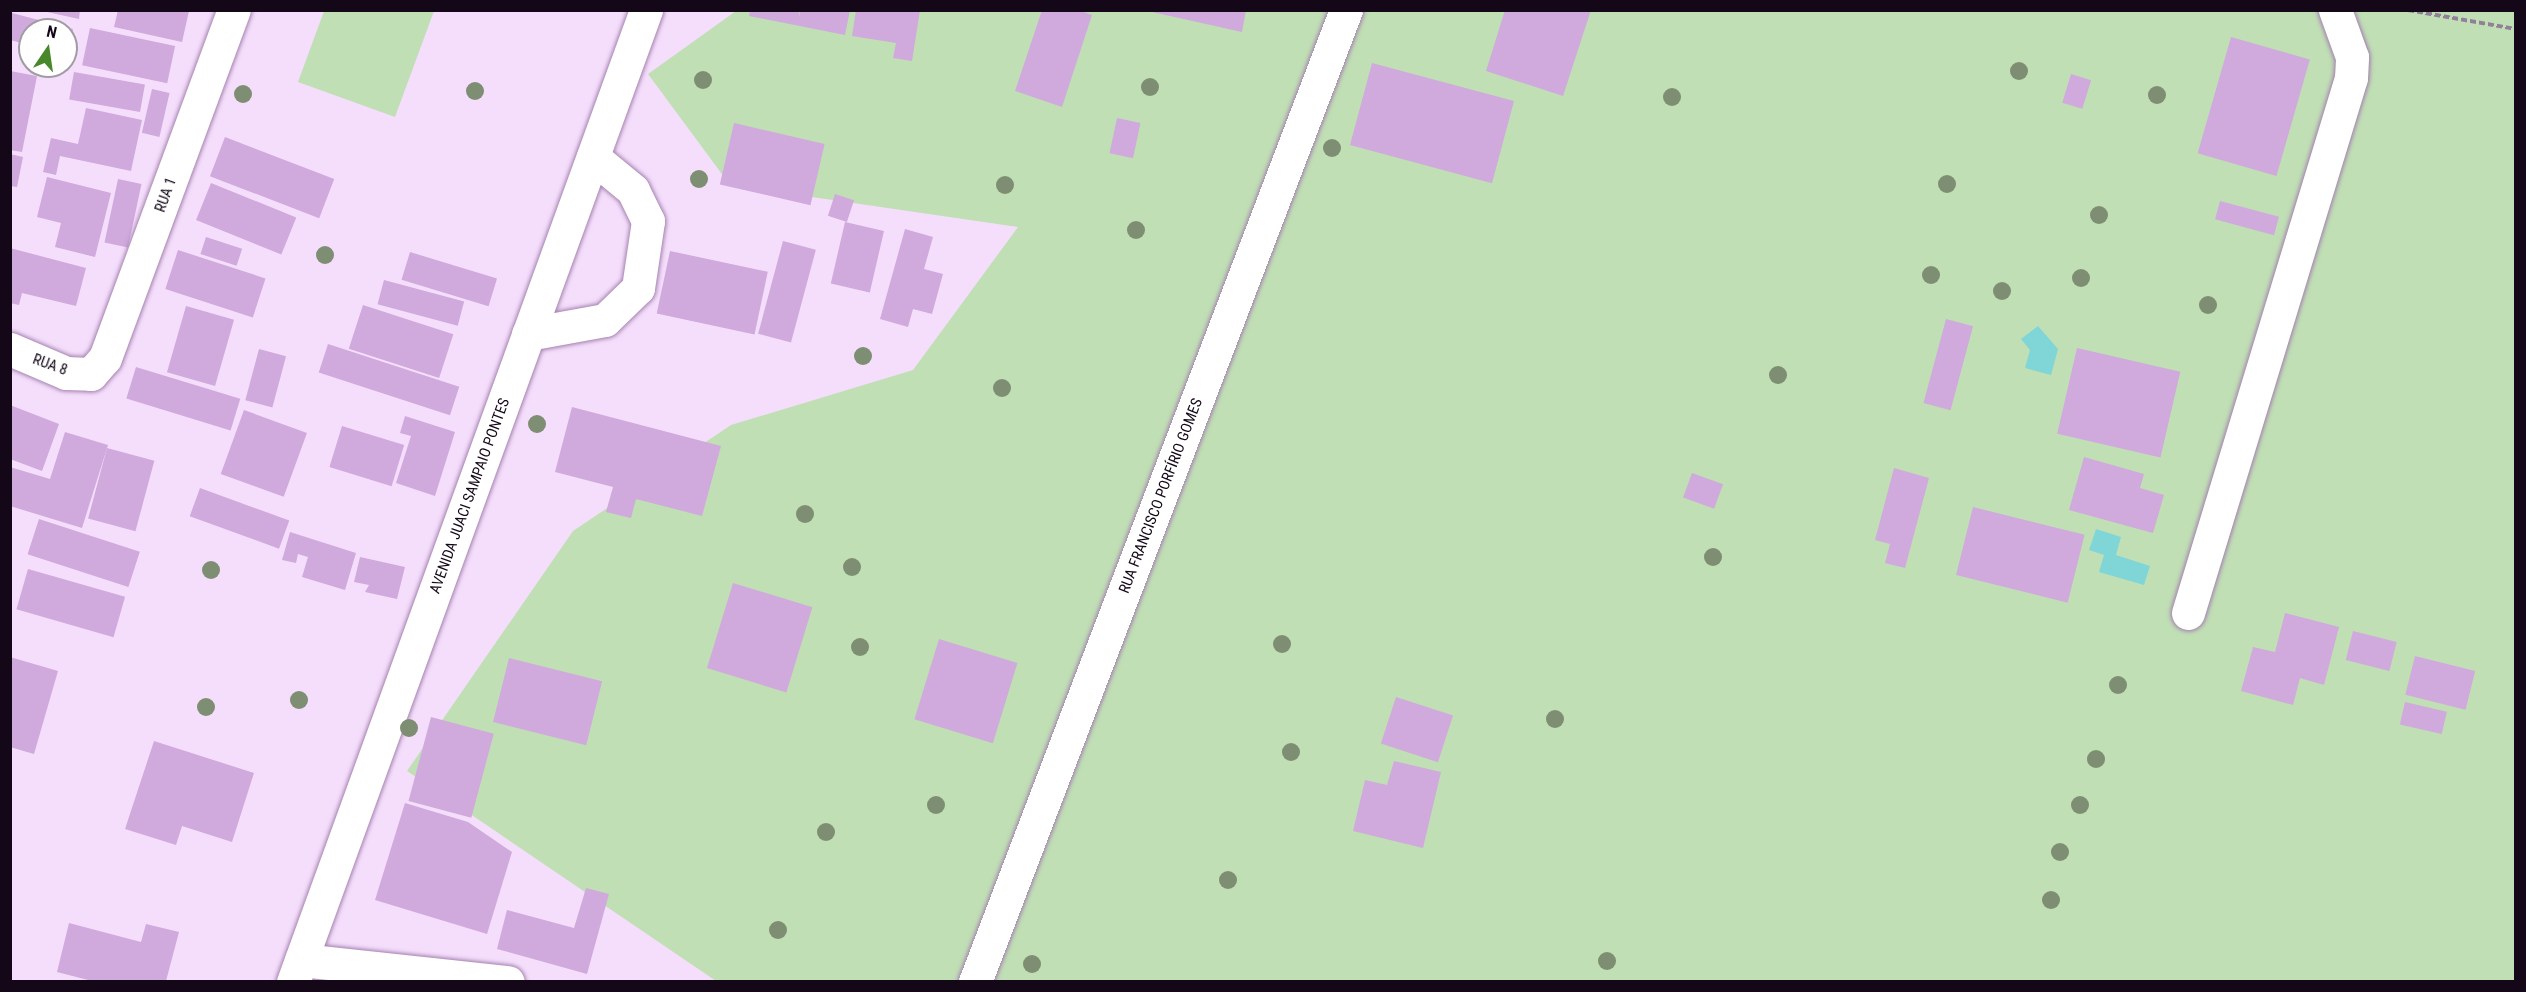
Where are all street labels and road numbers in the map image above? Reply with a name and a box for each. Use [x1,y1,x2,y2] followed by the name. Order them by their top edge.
[151,175,181,215] street label: RUA 1
[30,350,70,380] street label: RUA 8
[426,396,514,596] street label: AVENIDA JUACI SAMPAIO PONTES
[1115,396,1207,596] street label: RUA FRANCISCO PORFÍRIO GOMES

